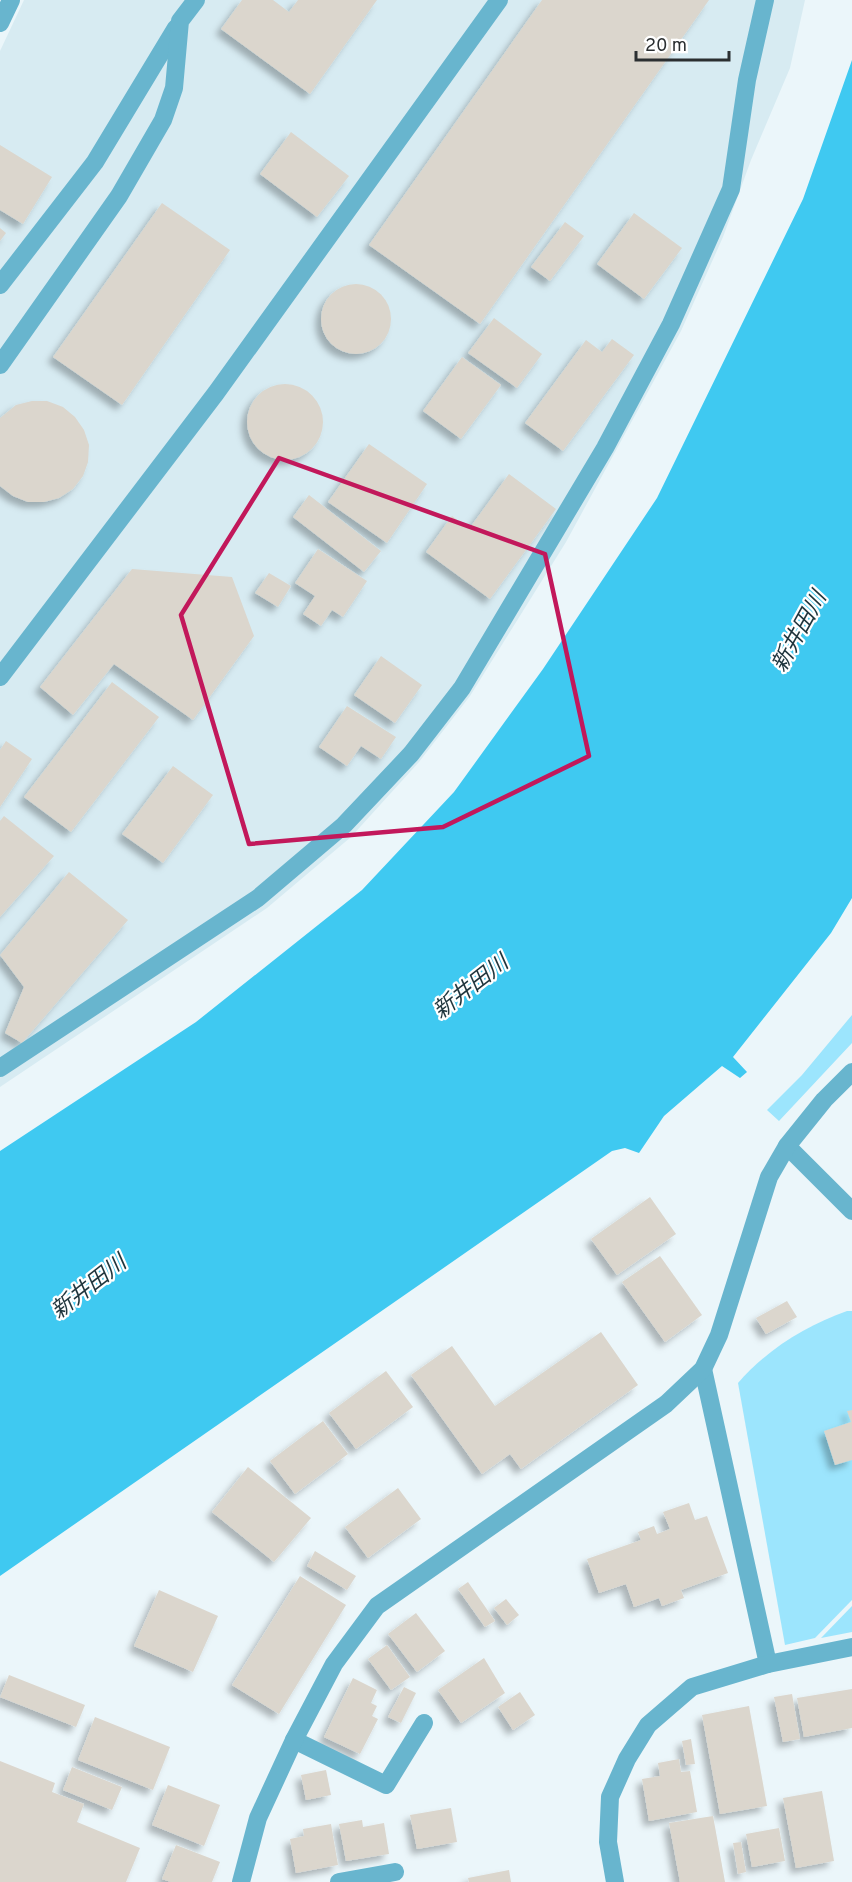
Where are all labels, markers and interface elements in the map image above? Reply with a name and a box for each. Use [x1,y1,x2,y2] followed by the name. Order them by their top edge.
[636,24,729,62] scale bar
[645,35,687,58] text: 20 m
[767,585,834,677] water label: 新井田川
[429,949,516,1026] water label: 新井田川
[47,1249,134,1326] water label: 新井田川

